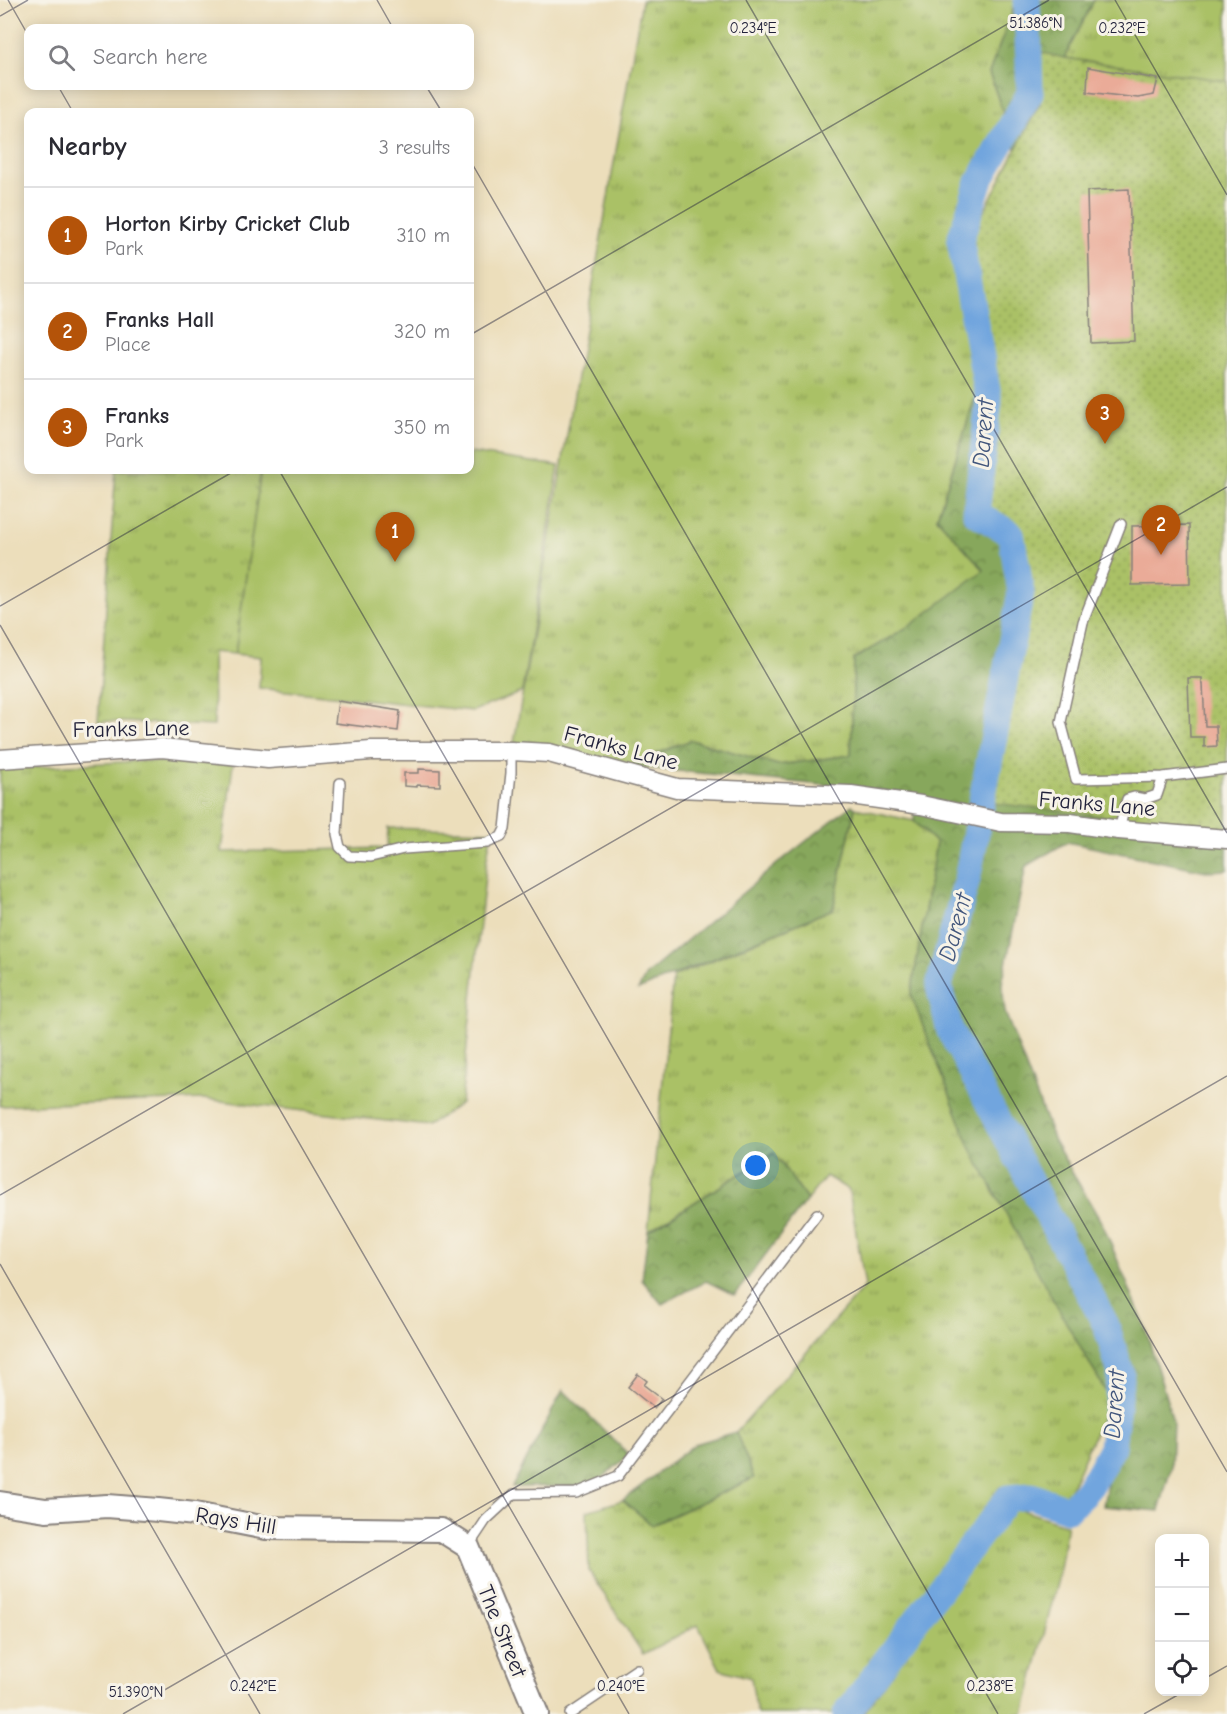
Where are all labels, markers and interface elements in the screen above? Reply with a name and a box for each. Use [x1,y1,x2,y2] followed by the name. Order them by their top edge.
[1009,14,1063,32] text: 51.386°N
[730,19,776,37] text: 0.234°E
[1098,19,1146,37] text: 0.232°E
[24,24,474,90] search box
[45,41,78,74] icon: search
[93,44,208,70] text: Search here
[48,132,127,162] text: Nearby
[379,136,450,159] text: 3 results
[105,211,350,237] text: Horton Kirby Cricket Club
[64,224,71,247] text: 1
[397,224,450,247] text: 310 m
[105,237,143,260] text: Park
[105,307,214,333] text: Franks Hall
[63,320,72,343] text: 2
[394,320,450,343] text: 320 m
[105,333,151,356] text: Place
[1086,394,1124,444] pin: 3
[967,396,999,468] water label: Darent
[105,403,169,429] text: Franks
[63,416,72,439] text: 3
[394,416,450,439] text: 350 m
[105,429,143,452] text: Park
[1142,506,1180,555] pin: 2
[376,512,414,562] pin: 1
[72,715,190,743] street label: Franks Lane
[561,720,681,776] street label: Franks Lane
[1038,786,1156,822] street label: Franks Lane
[933,889,978,964] water label: Darent
[741,1151,770,1180] your location
[1098,1367,1130,1439] water label: Darent
[194,1502,278,1540] street label: Rays Hill
[1155,1534,1209,1696] map controls
[1155,1534,1209,1588] button: +
[472,1581,532,1681] street label: The Street
[1155,1588,1209,1642] button: −
[1155,1642,1209,1696] button: locate
[229,1677,277,1695] text: 0.242°E
[597,1677,645,1695] text: 0.240°E
[966,1677,1014,1695] text: 0.238°E
[109,1683,163,1701] text: 51.390°N

